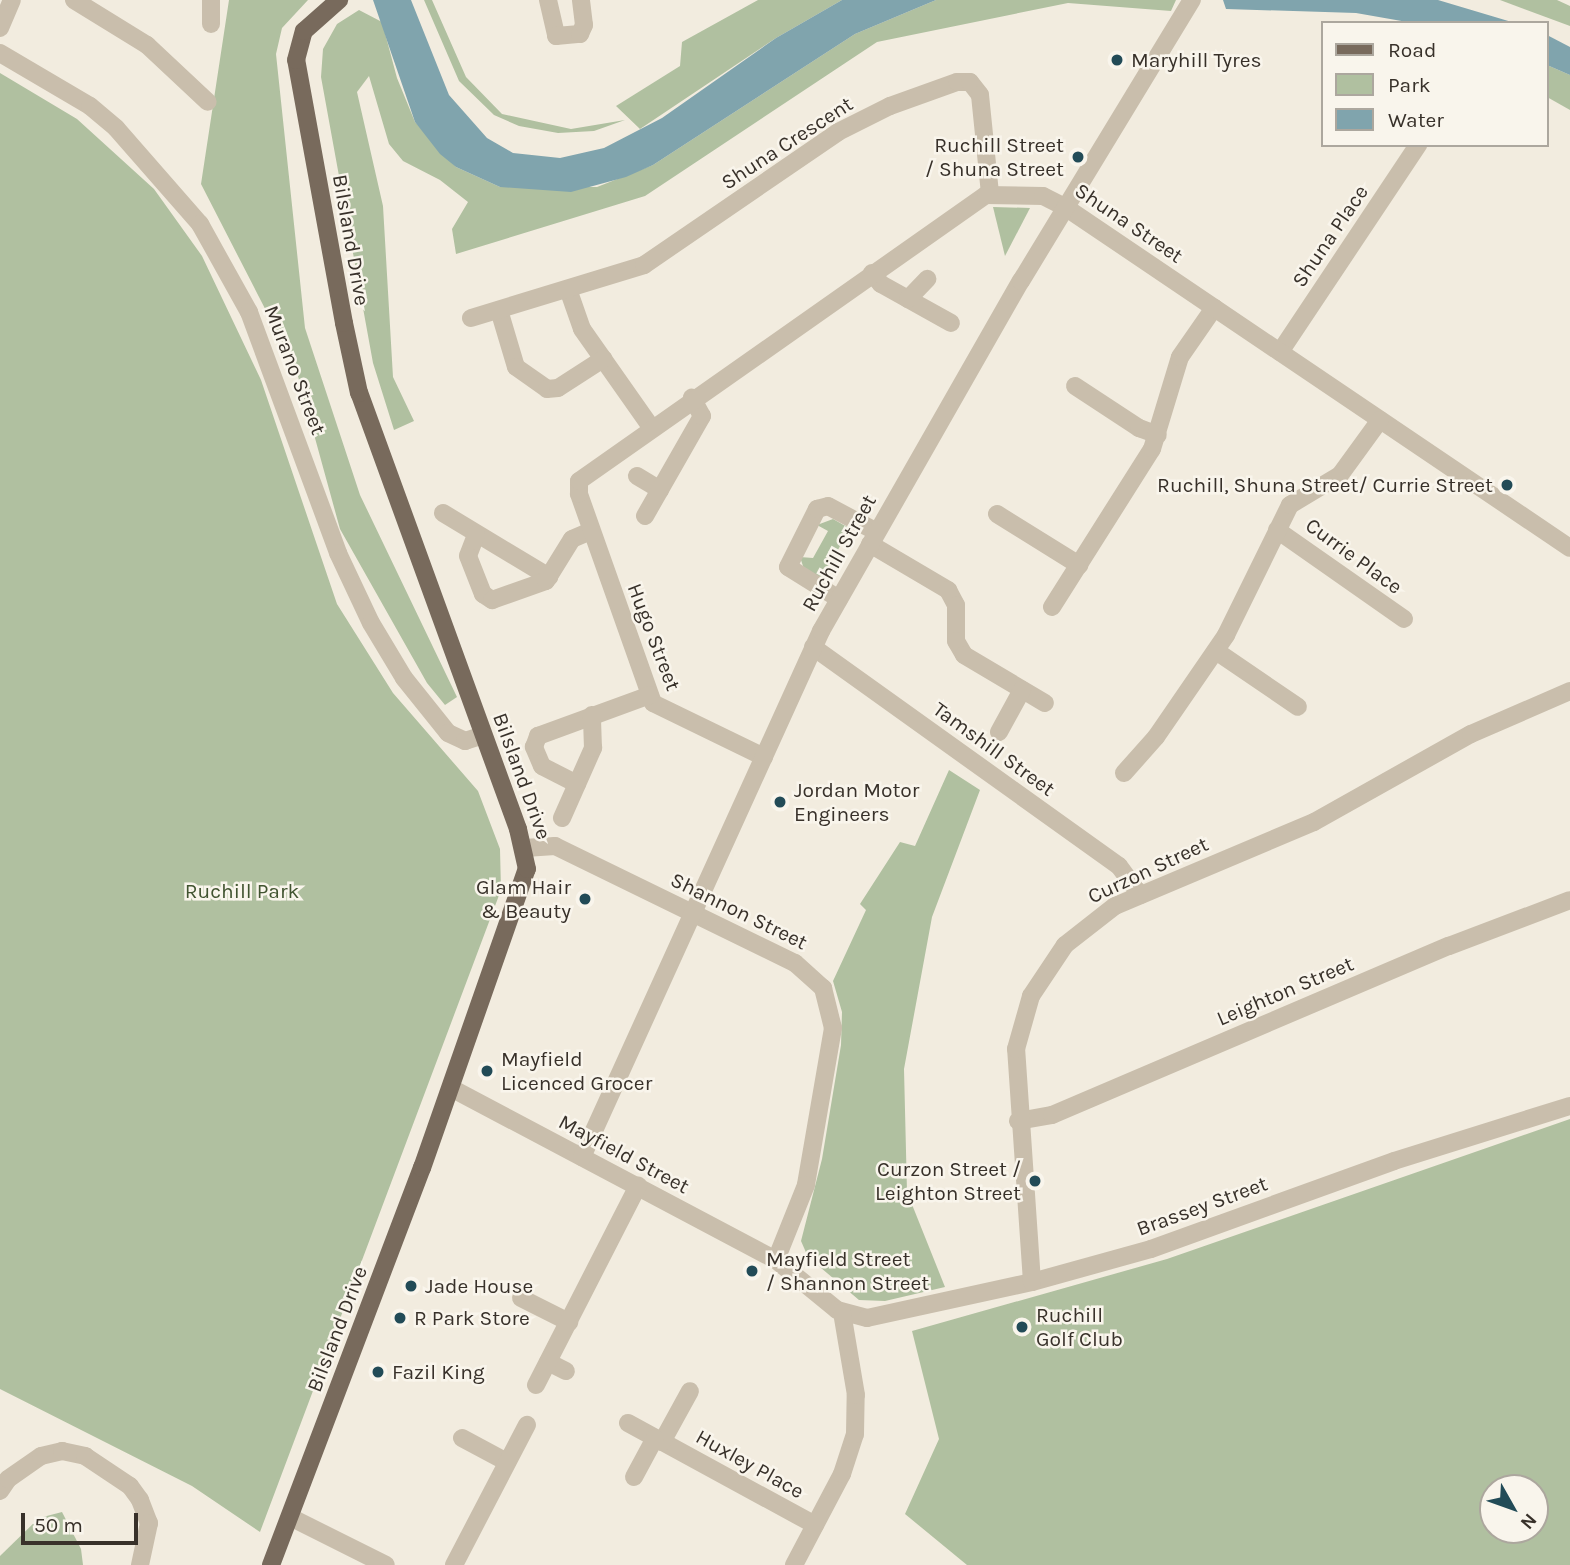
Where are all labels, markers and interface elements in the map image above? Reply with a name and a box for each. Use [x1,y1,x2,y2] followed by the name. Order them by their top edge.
[1322,21,1549,147] legend
[1388,38,1436,62] text: Road
[1131,47,1261,73] place label: Maryhill Tyres
[1109,52,1125,68] marker: Maryhill Tyres
[1388,73,1431,97] text: Park
[716,91,858,195] street label: Shuna Crescent
[1388,108,1444,132] text: Water
[925,132,1064,182] place label: Ruchill Street / Shuna Street
[1070,149,1086,165] marker: Ruchill Street / Shuna Street
[327,172,375,308] street label: Bilsland Drive
[1070,178,1188,268] street label: Shuna Street
[1287,180,1373,292] street label: Shuna Place
[259,302,331,438] street label: Murano Street
[1157,472,1493,498] place label: Ruchill, Shuna Street/ Currie Street
[1499,477,1515,493] marker: Ruchill, Shuna Street/ Currie Street
[797,490,881,616] street label: Ruchill Street
[1301,512,1407,600] street label: Currie Place
[622,580,686,694] street label: Hugo Street
[928,696,1060,802] street label: Tamshill Street
[487,709,557,843] street label: Bilsland Drive
[794,777,919,827] place label: Jordan Motor Engineers
[772,794,788,810] marker: Jordan Motor Engineers
[1084,831,1212,909] street label: Curzon Street
[666,867,812,955] street label: Shannon Street
[476,874,571,924] place label: Glam Hair & Beauty
[185,878,299,904] park label: Ruchill Park
[577,891,593,907] marker: Glam Hair & Beauty
[1213,951,1357,1031] street label: Leighton Street
[501,1046,652,1096] place label: Mayfield Licenced Grocer
[479,1063,495,1079] marker: Mayfield Licenced Grocer
[554,1109,694,1199] street label: Mayfield Street
[875,1156,1021,1206] place label: Curzon Street / Leighton Street
[1133,1171,1271,1241] street label: Brassey Street
[1027,1173,1043,1189] marker: Curzon Street / Leighton Street
[766,1246,929,1296] place label: Mayfield Street / Shannon Street
[301,1262,373,1396] street label: Bilsland Drive
[744,1263,760,1279] marker: Mayfield Street / Shannon Street
[425,1273,533,1299] place label: Jade House
[403,1278,419,1294] marker: Jade House
[1036,1302,1123,1352] place label: Ruchill Golf Club
[414,1305,530,1331] place label: R Park Store
[392,1310,408,1326] marker: R Park Store
[1014,1319,1030,1335] marker: Ruchill Golf Club
[392,1359,485,1385] place label: Fazil King
[370,1364,386,1380] marker: Fazil King
[692,1424,808,1504] street label: Huxley Place
[1479,1474,1549,1544] north arrow
[24,1498,142,1542] scale bar
[1516,1509,1541,1534] text: N
[34,1513,83,1537] text: 50 m

